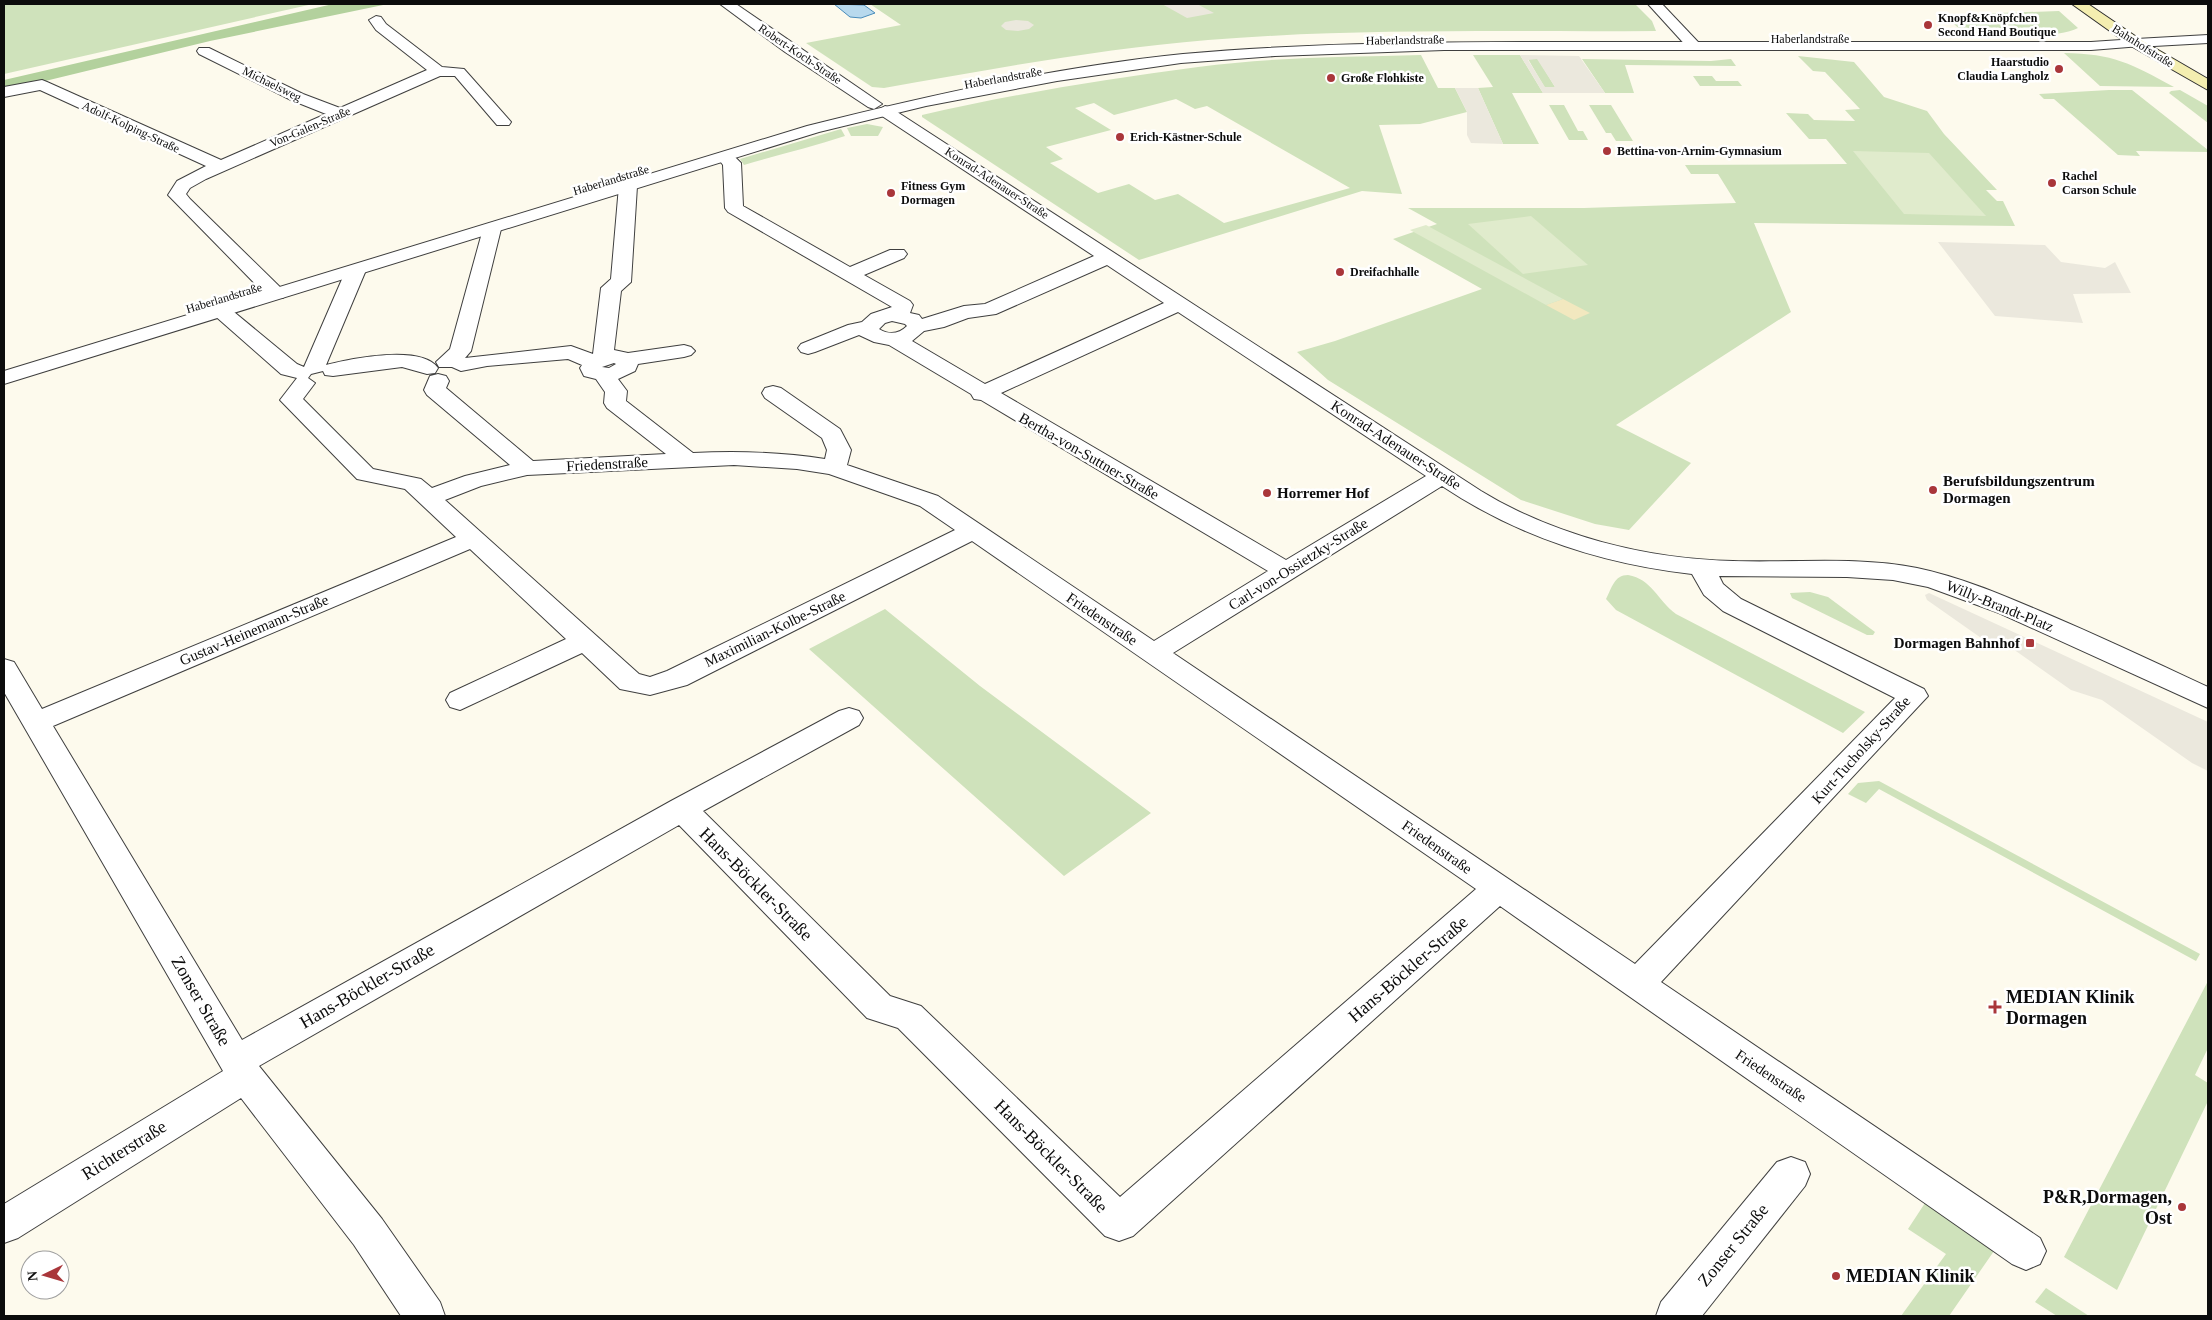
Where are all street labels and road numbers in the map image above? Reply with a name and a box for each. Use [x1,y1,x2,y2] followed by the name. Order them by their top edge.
[756,21,844,87] street label: Robert-Koch-Straße
[2110,22,2176,70] street label: Bahnhofstraße
[1366,32,1444,48] street label: Haberlandstraße
[1771,32,1849,46] street label: Haberlandstraße
[240,64,304,104] street label: Michaelsweg
[963,64,1043,92] street label: Haberlandstraße
[80,98,182,156] street label: Adolf-Kolping-Straße
[267,104,353,150] street label: Von-Galen-Straße
[942,144,1052,222] street label: Konrad-Adenauer-Straße
[571,162,651,198] street label: Haberlandstraße
[184,280,264,316] street label: Haberlandstraße
[1328,397,1464,493] street label: Konrad-Adenauer-Straße
[1016,409,1162,503] street label: Bertha-von-Suttner-Straße
[566,454,649,474] street label: Friedenstraße
[1226,514,1371,613] street label: Carl-von-Ossietzky-Straße
[1944,577,2056,635] street label: Willy-Brandt-Platz
[702,588,848,670] street label: Maximilian-Kolbe-Straße
[1064,590,1141,649] street label: Friedenstraße
[177,591,331,669] street label: Gustav-Heinemann-Straße
[1809,693,1914,807] street label: Kurt-Tucholsky-Straße
[1399,817,1475,877] street label: Friedenstraße
[695,823,817,945] street label: Hans-Böckler-Straße
[1344,912,1472,1026] street label: Hans-Böckler-Straße
[296,939,438,1033] street label: Hans-Böckler-Straße
[167,952,235,1050] street label: Zonser Straße
[1733,1047,1810,1106] street label: Friedenstraße
[990,1095,1112,1217] street label: Hans-Böckler-Straße
[78,1116,170,1184] street label: Richterstraße
[1694,1200,1772,1290] street label: Zonser Straße

